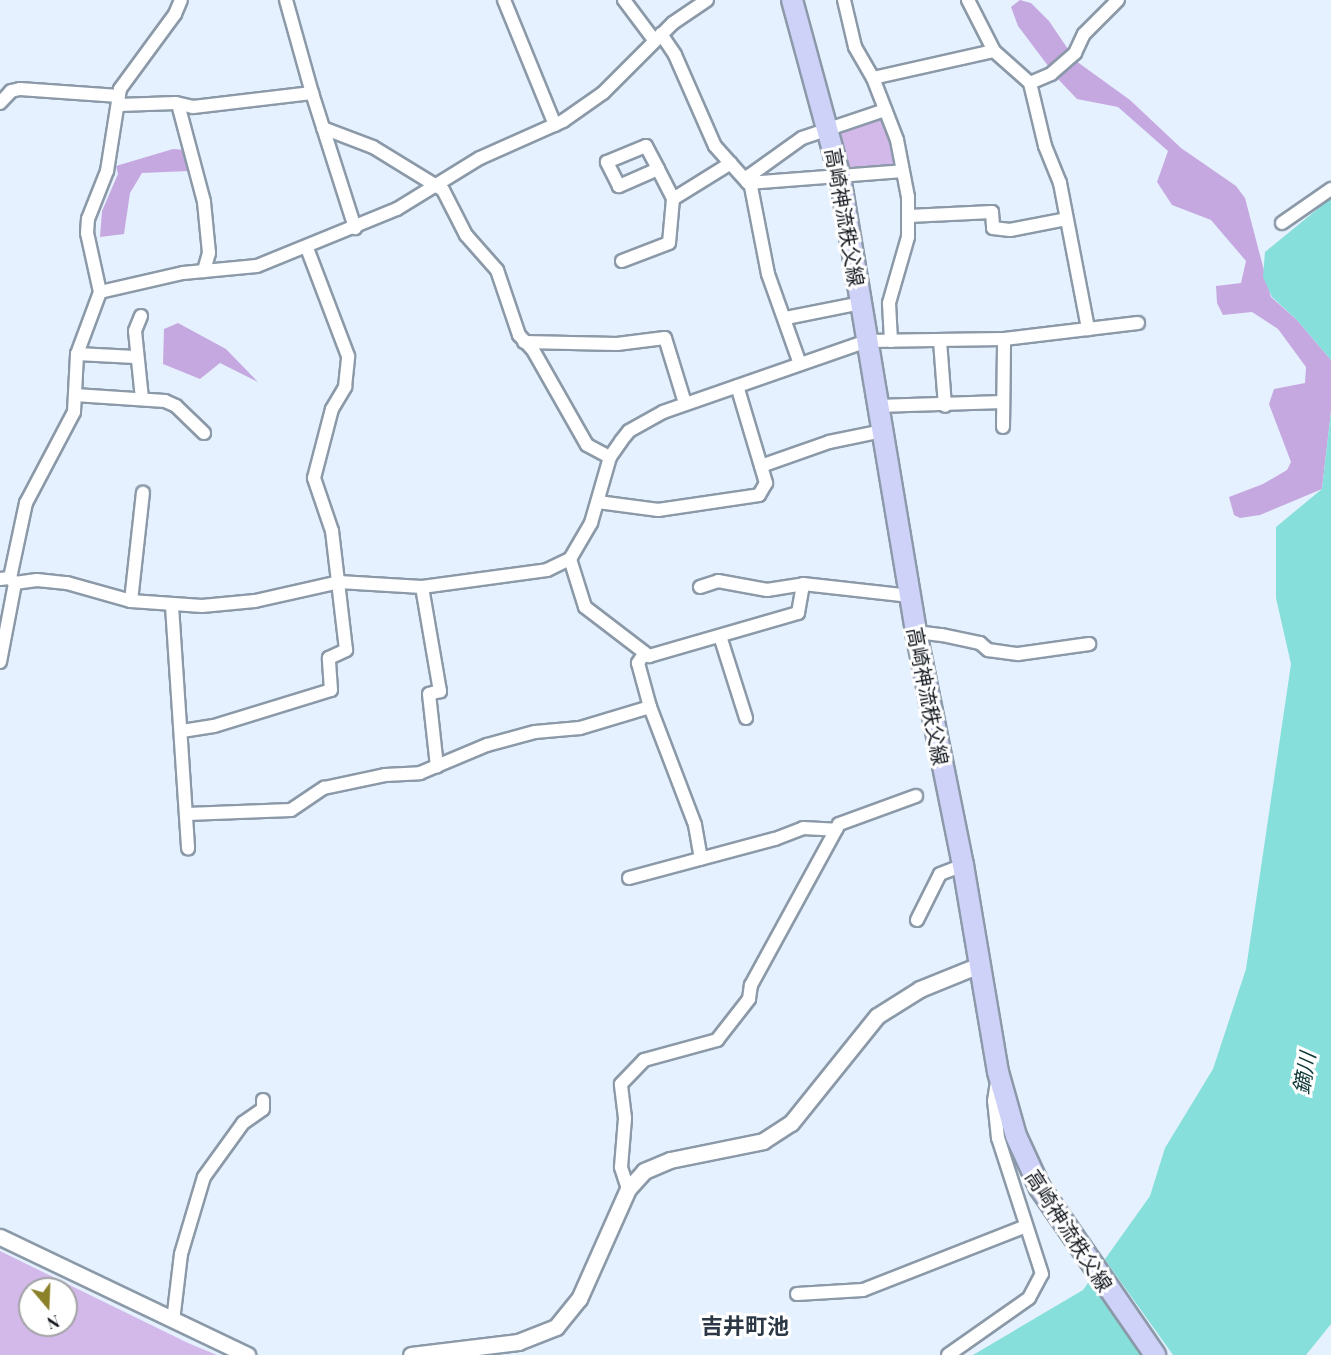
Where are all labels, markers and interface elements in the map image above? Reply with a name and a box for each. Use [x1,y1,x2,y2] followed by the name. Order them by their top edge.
[822,146,870,288] street label: 高崎神流秩父線
[904,625,954,767] street label: 高崎神流秩父線
[1287,1050,1319,1096] water label: 鏑川
[1022,1165,1118,1295] street label: 高崎神流秩父線
[18,1277,78,1337] north arrow
[44,1311,62,1334] text: N
[701,1313,789,1339] district label: 吉井町池

